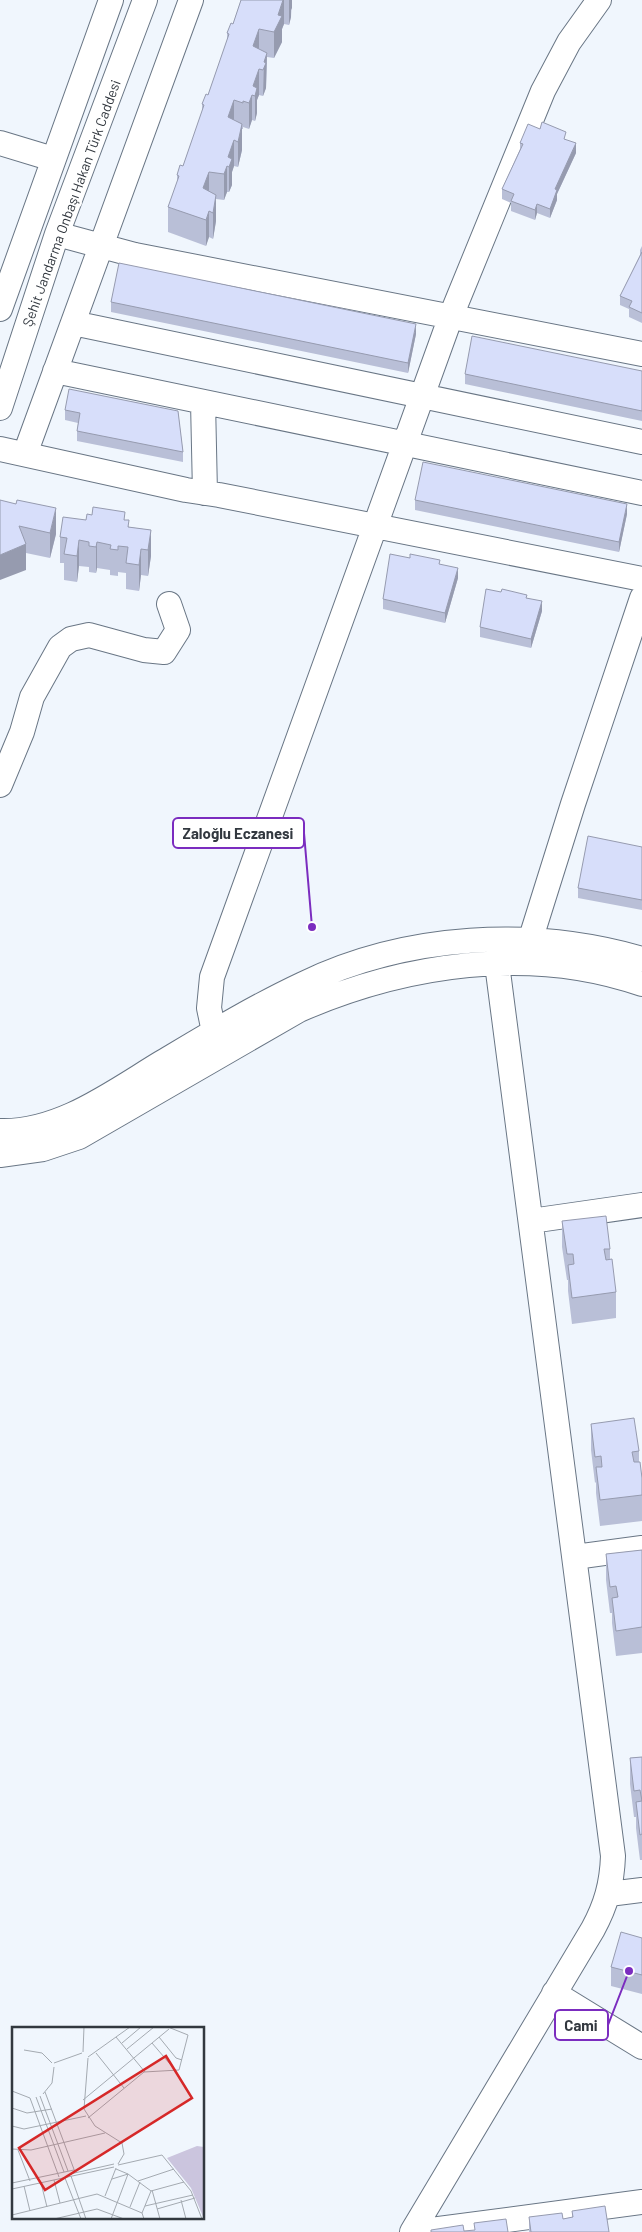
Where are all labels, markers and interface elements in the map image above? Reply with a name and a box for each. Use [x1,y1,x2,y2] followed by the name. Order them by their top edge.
[18,77,124,329] street label: Şehit Jandarma Onbaşı Hakan Türk Caddesi
[173,818,304,848] callout: Zaloğlu Eczanesi
[183,824,294,842] text: Zaloğlu Eczanesi
[555,2010,608,2040] callout: Cami
[564,2016,598,2034] text: Cami
[12,2027,205,2220] inset map

